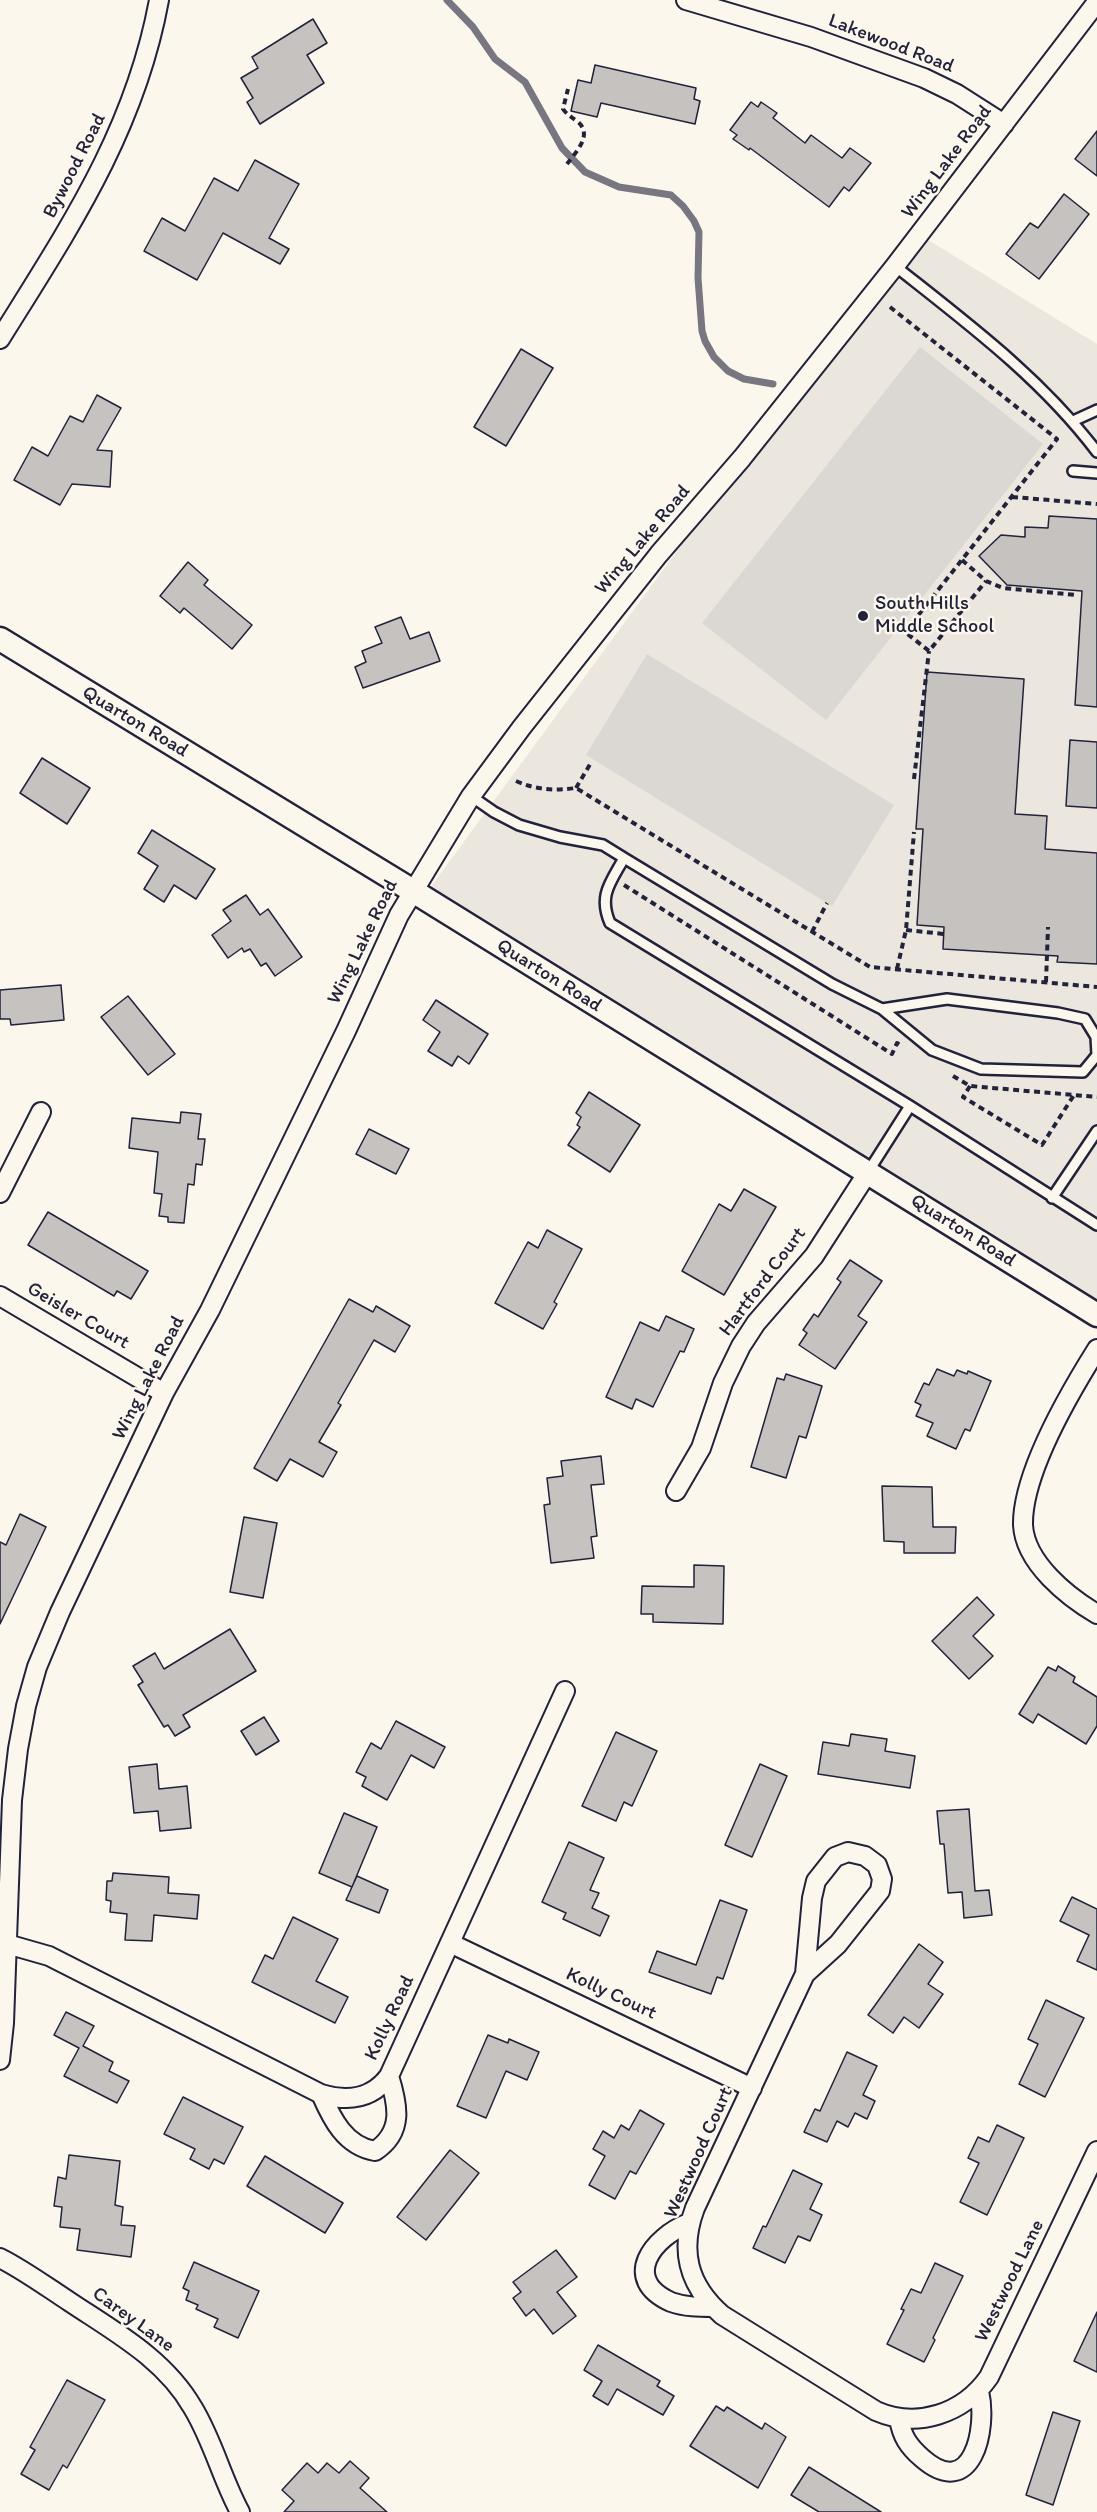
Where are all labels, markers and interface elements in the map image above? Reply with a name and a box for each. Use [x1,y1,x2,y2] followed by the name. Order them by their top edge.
[825,9,957,79] street label: Lakewood Road
[896,100,998,224] street label: Wing Lake Road
[38,109,112,223] street label: Bywood Road
[590,480,696,600] street label: Wing Lake Road
[875,592,994,639] place label: South Hills Middle School
[856,609,870,623] marker: South Hills Middle School
[77,681,193,763] street label: Quarton Road
[322,876,404,1008] street label: Wing Lake Road
[492,934,606,1018] street label: Quarton Road
[906,1189,1020,1273] street label: Quarton Road
[714,1223,812,1341] street label: Hartford Court
[22,1277,134,1355] street label: Geisler Court
[107,1312,191,1444] street label: Wing Lake Road
[562,1962,660,2026] street label: Kolly Court
[360,1972,420,2064] street label: Kolly Road
[659,2084,739,2222] street label: Westwood Court
[970,2216,1050,2346] street label: Westwood Lane
[87,2282,179,2358] street label: Carey Lane

